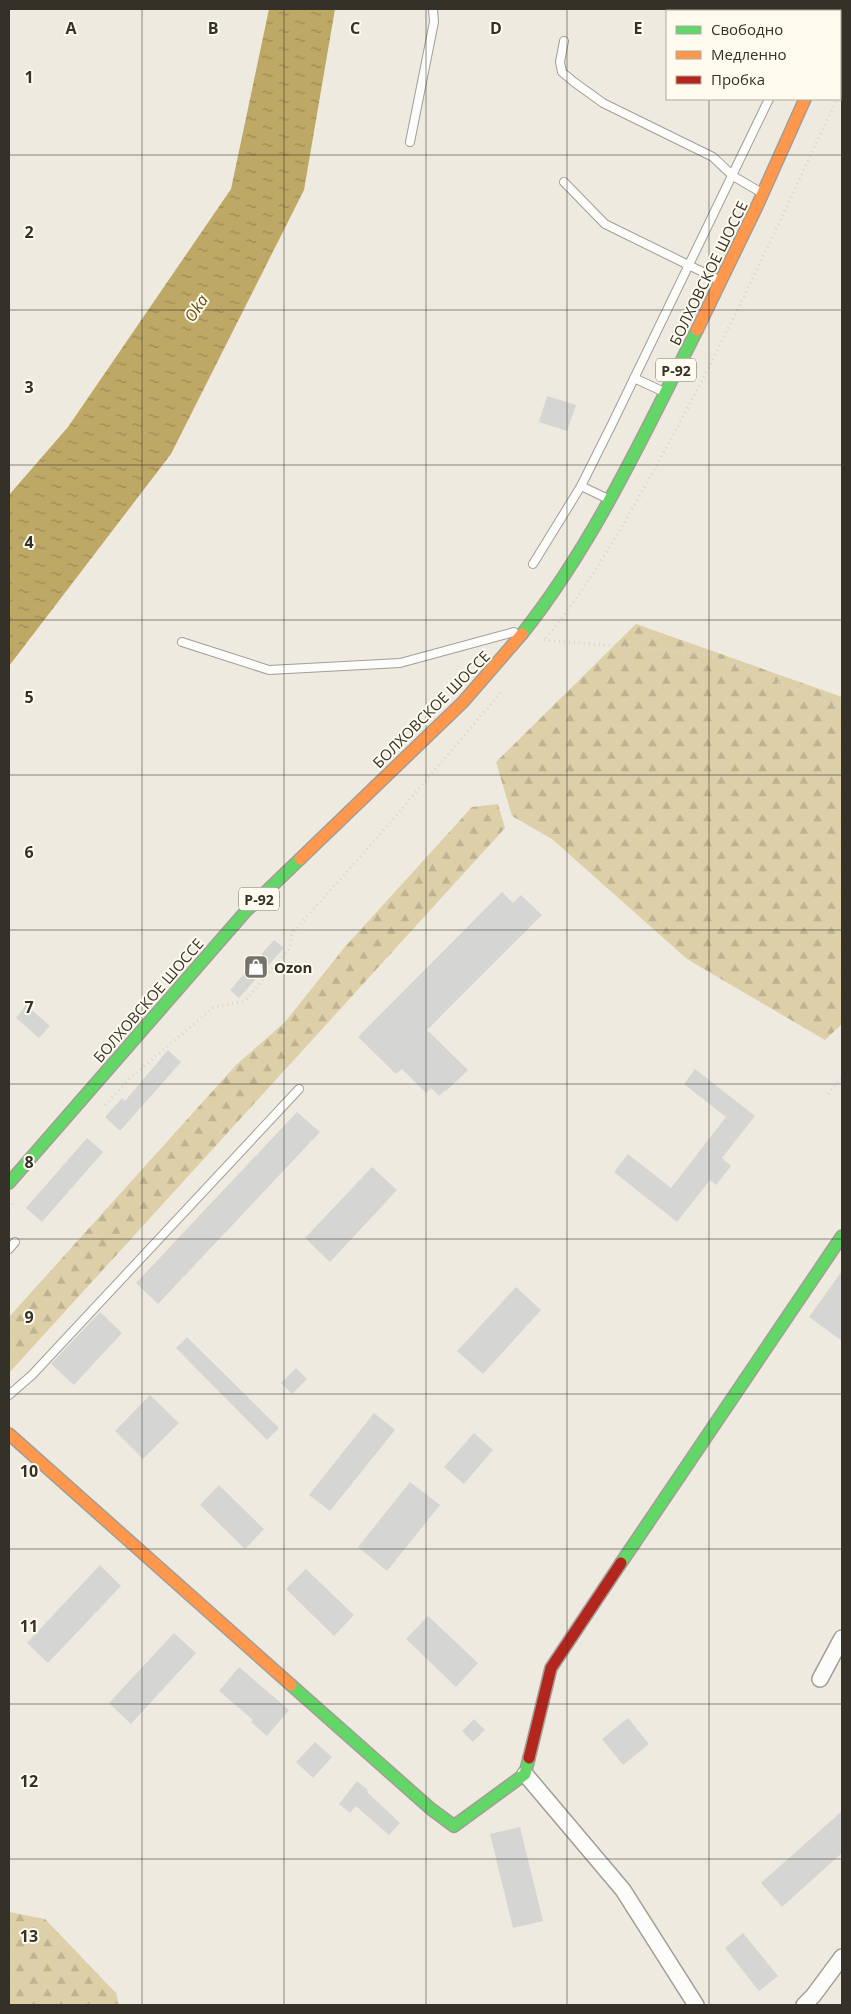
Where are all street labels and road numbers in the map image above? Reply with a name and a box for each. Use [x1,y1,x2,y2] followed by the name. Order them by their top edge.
[664,197,752,349] street label: БОЛХОВСКОЕ ШОССЕ
[656,358,696,382] road number: Р-92
[368,646,494,772] street label: БОЛХОВСКОЕ ШОССЕ
[239,888,279,911] road number: Р-92
[89,934,207,1066] street label: БОЛХОВСКОЕ ШОССЕ

